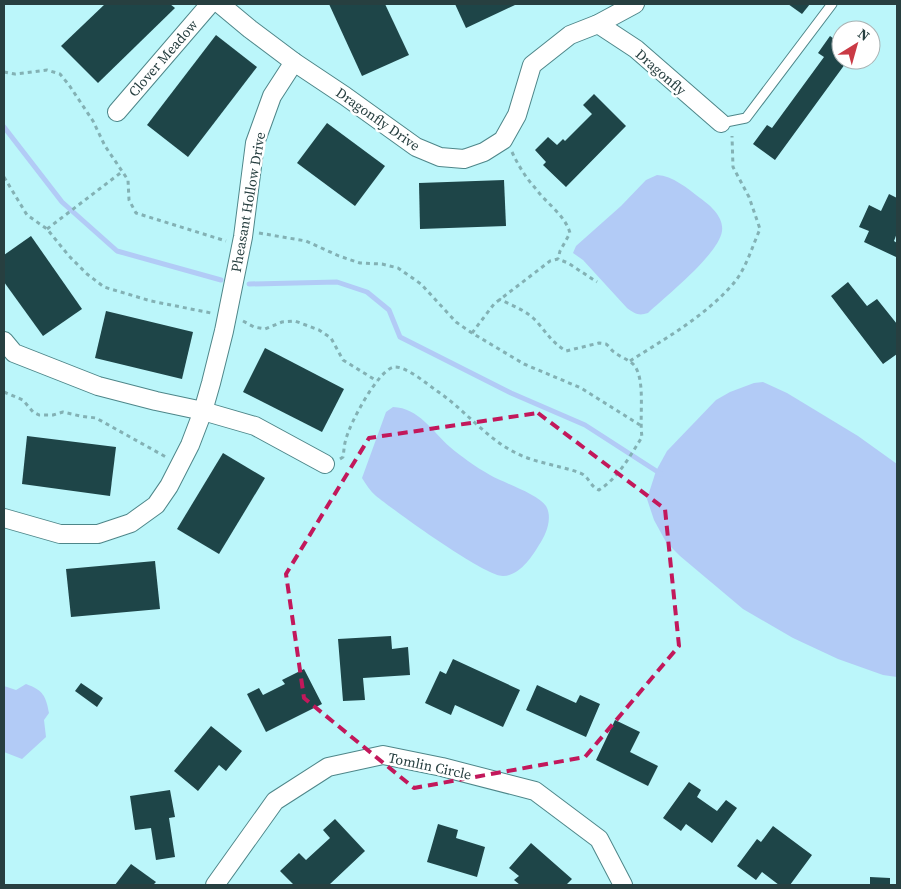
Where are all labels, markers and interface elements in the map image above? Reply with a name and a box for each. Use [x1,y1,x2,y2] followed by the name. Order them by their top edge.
[124,15,202,101] street label: Clover Meadow
[831,20,881,70] north arrow
[854,24,874,46] text: N
[631,44,691,100] street label: Dragonfly
[332,83,424,155] street label: Dragonfly Drive
[226,130,270,274] street label: Pheasant Hollow Drive
[387,747,473,785] street label: Tomlin Circle

